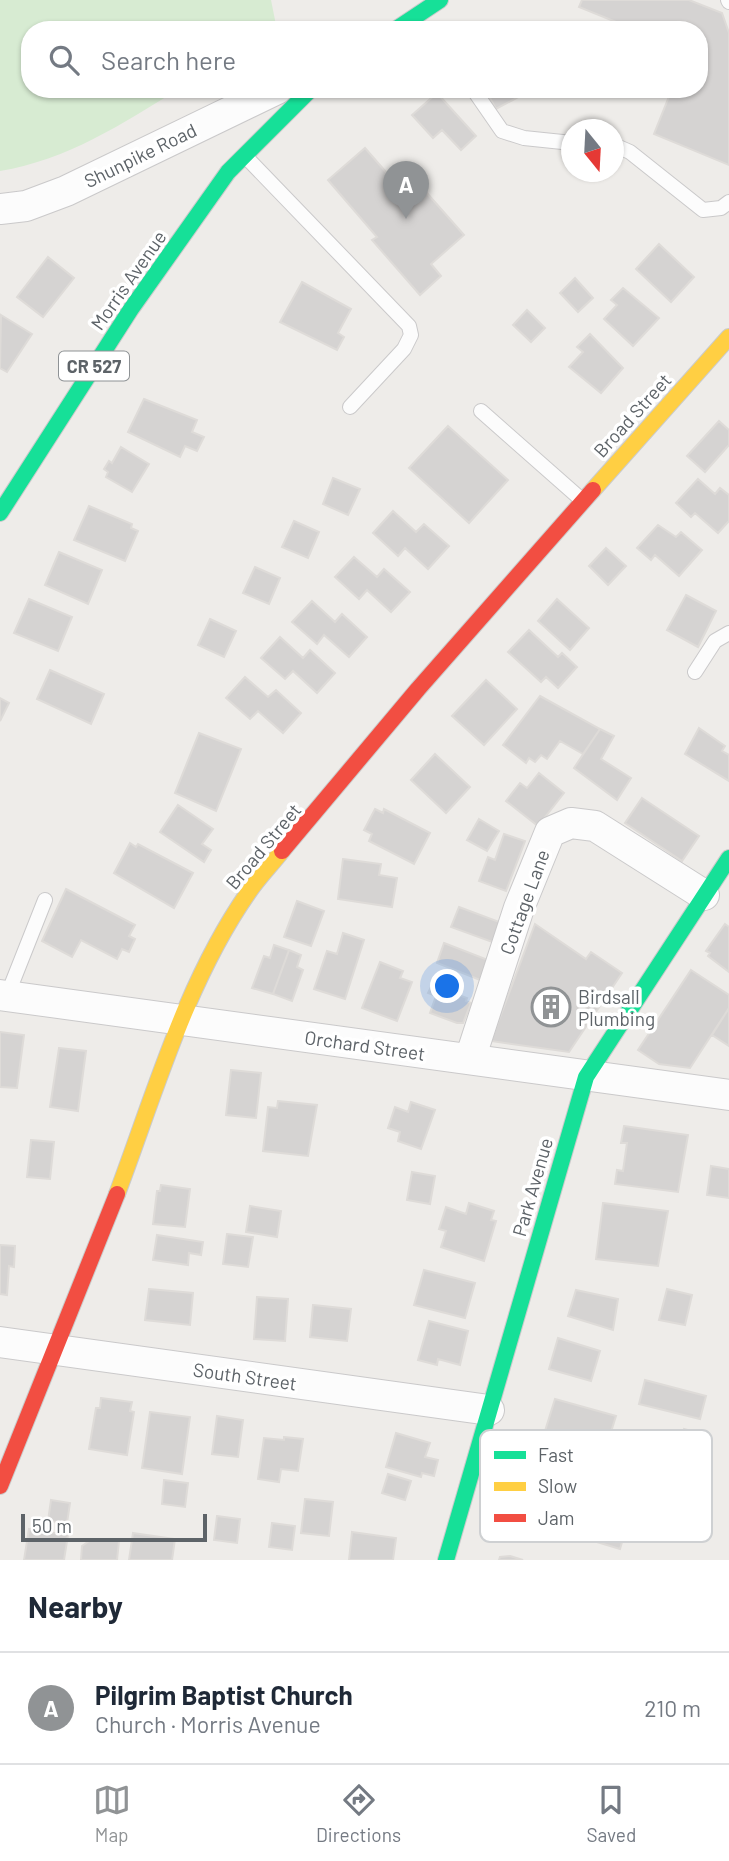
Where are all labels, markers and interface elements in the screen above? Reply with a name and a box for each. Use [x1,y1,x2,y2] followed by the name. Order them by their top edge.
[21,21,708,98] search box
[45,41,83,79] icon: search
[101,44,236,75] text: Search here
[80,118,200,192] street label: Shunpike Road
[561,119,624,182] north arrow
[383,161,429,219] pin: A
[85,226,171,334] street label: Morris Avenue
[59,352,129,380] road number: CR 527
[588,368,676,462] street label: Broad Street
[220,798,306,894] street label: Broad Street
[494,846,554,958] street label: Cottage Lane
[430,969,464,1003] your location
[578,985,655,1030] place label: Birdsall Plumbing
[530,986,572,1028] building icon: Birdsall Plumbing
[303,1025,427,1065] street label: Orchard Street
[507,1135,557,1239] street label: Park Avenue
[192,1357,298,1395] street label: South Street
[480,1430,712,1542] legend
[538,1443,574,1466] text: Fast
[538,1474,577,1497] text: Slow
[538,1506,574,1529] text: Jam
[21,1511,206,1543] scale bar
[32,1514,72,1537] text: 50 m
[28,1588,123,1624] text: Nearby
[95,1679,353,1710] text: Pilgrim Baptist Church
[43,1694,59,1722] text: A
[644,1694,701,1722] text: 210 m
[95,1710,321,1738] text: Church · Morris Avenue
[93,1781,131,1846] tab: Map
[316,1781,401,1846] tab: Directions
[586,1781,636,1846] tab: Saved

